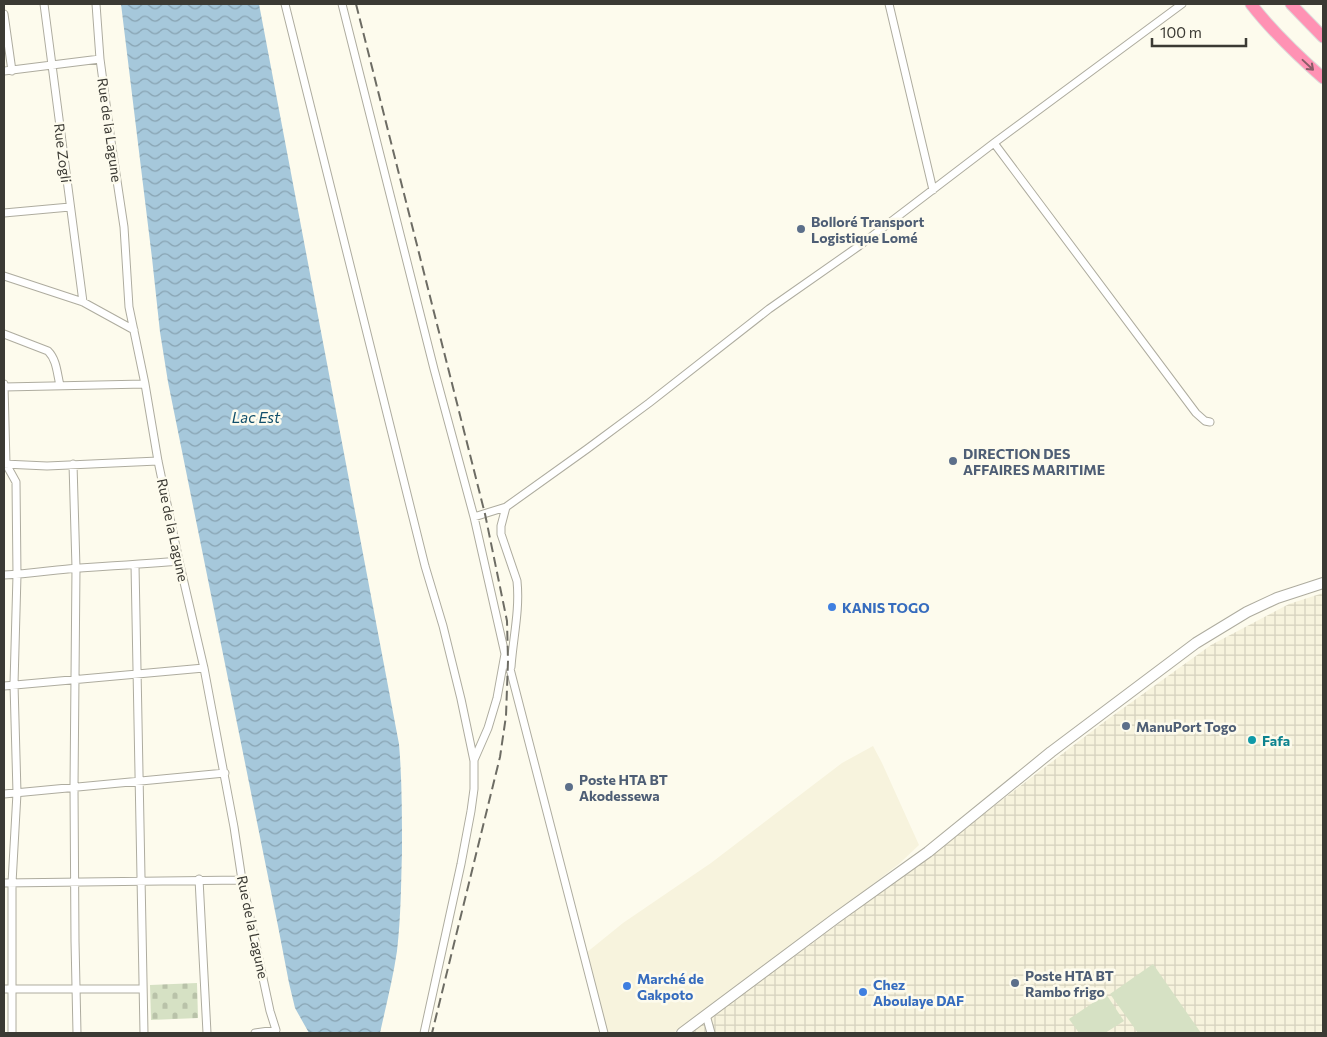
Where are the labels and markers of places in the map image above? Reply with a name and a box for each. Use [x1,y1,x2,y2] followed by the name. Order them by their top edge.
[811,213,924,246] place label: Bolloré Transport Logistique Lomé
[795,223,807,235] marker: Bolloré Transport Logistique Lomé
[963,445,1105,478] place label: DIRECTION DES AFFAIRES MARITIME
[947,455,959,467] marker: DIRECTION DES AFFAIRES MARITIME
[842,599,930,616] place label: KANIS TOGO
[826,601,838,613] marker: KANIS TOGO
[1136,718,1237,735] place label: ManuPort Togo
[1120,720,1132,732] marker: ManuPort Togo
[1262,732,1290,749] place label: Fafa
[1246,734,1258,746] marker: Fafa
[579,771,668,804] place label: Poste HTA BT Akodessewa
[563,781,575,793] marker: Poste HTA BT Akodessewa
[1025,967,1114,1000] place label: Poste HTA BT Rambo frigo
[637,970,704,1003] place label: Marché de Gakpoto
[873,976,964,1009] place label: Chez Aboulaye DAF
[1009,977,1021,989] marker: Poste HTA BT Rambo frigo
[621,980,633,992] marker: Marché de Gakpoto
[857,986,869,998] marker: Chez Aboulaye DAF

